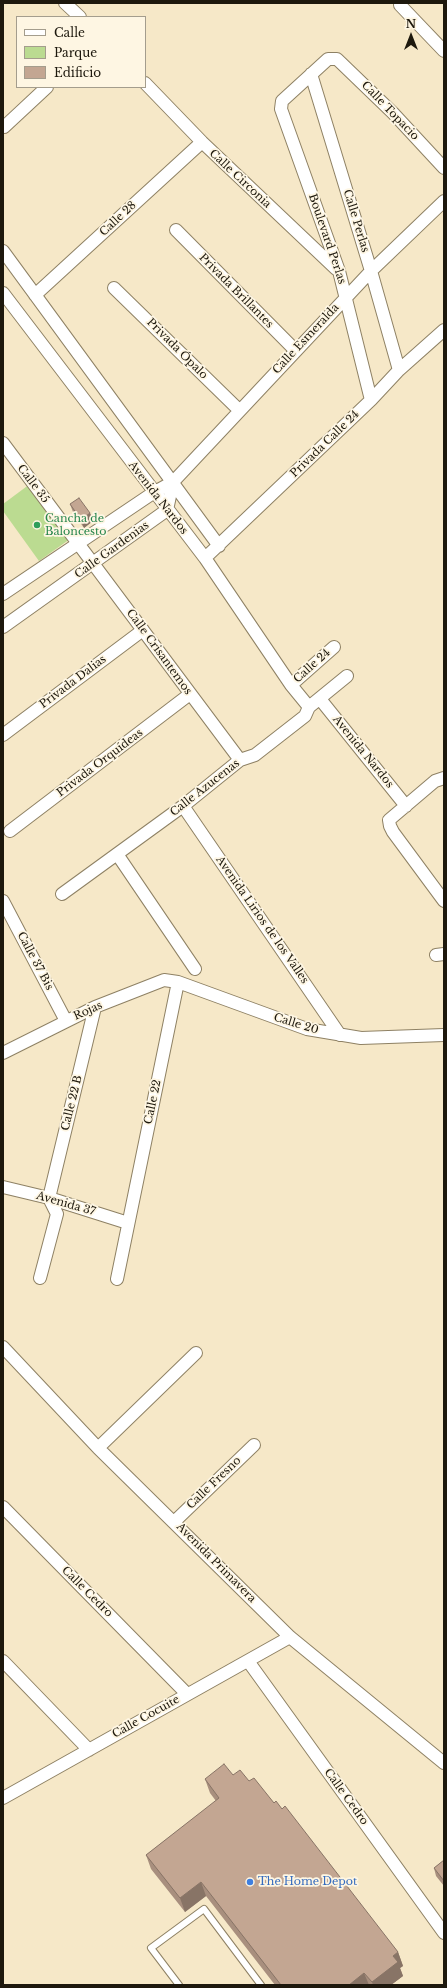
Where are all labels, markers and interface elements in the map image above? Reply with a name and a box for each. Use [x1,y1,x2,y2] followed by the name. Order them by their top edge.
[16,16,146,88] legend
[391,16,431,56] north arrow
[406,17,416,31] text: N
[54,25,85,40] text: Calle
[54,45,97,60] text: Parque
[54,65,101,80] text: Edificio
[359,79,421,143] street label: Calle Topacio
[206,147,274,211] street label: Calle Circonia
[340,188,372,254] street label: Calle Perlas
[305,192,349,286] street label: Boulevard Perlas
[97,199,139,239] street label: Calle 28
[196,251,276,331] street label: Privada Brillantes
[270,301,342,377] street label: Calle Esmeralda
[144,316,210,382] street label: Privada Ópalo
[288,408,362,480] street label: Privada Calle 24
[125,459,191,537] street label: Avenida Nardos
[14,462,52,506] street label: Calle 35
[45,512,106,538] place label: Cancha de Baloncesto
[72,519,152,581] street label: Calle Gardenias
[32,520,42,530] marker: Cancha de Baloncesto
[124,607,194,697] street label: Calle Crisantemos
[291,646,333,686] street label: Calle 24
[37,653,109,711] street label: Privada Dalias
[330,713,396,791] street label: Avenida Nardos
[54,726,146,800] street label: Privada Orquídeas
[168,757,242,819] street label: Calle Azucenas
[213,854,311,986] street label: Avenida Lirios de los Valles
[14,930,56,992] street label: Calle 37 Bis
[72,999,104,1023] street label: Rojas
[272,1011,320,1037] street label: Calle 20
[59,1074,85,1132] street label: Calle 22 B
[142,1079,164,1125] street label: Calle 22
[35,1189,97,1219] street label: Avenida 37
[184,1454,244,1512] street label: Calle Fresno
[174,1521,258,1605] street label: Avenida Primavera
[59,1564,115,1620] street label: Calle Cedro
[110,1693,182,1741] street label: Calle Cocuite
[321,1766,371,1828] street label: Calle Cedro
[258,1875,357,1889] place label: The Home Depot
[245,1877,255,1887] marker: The Home Depot

